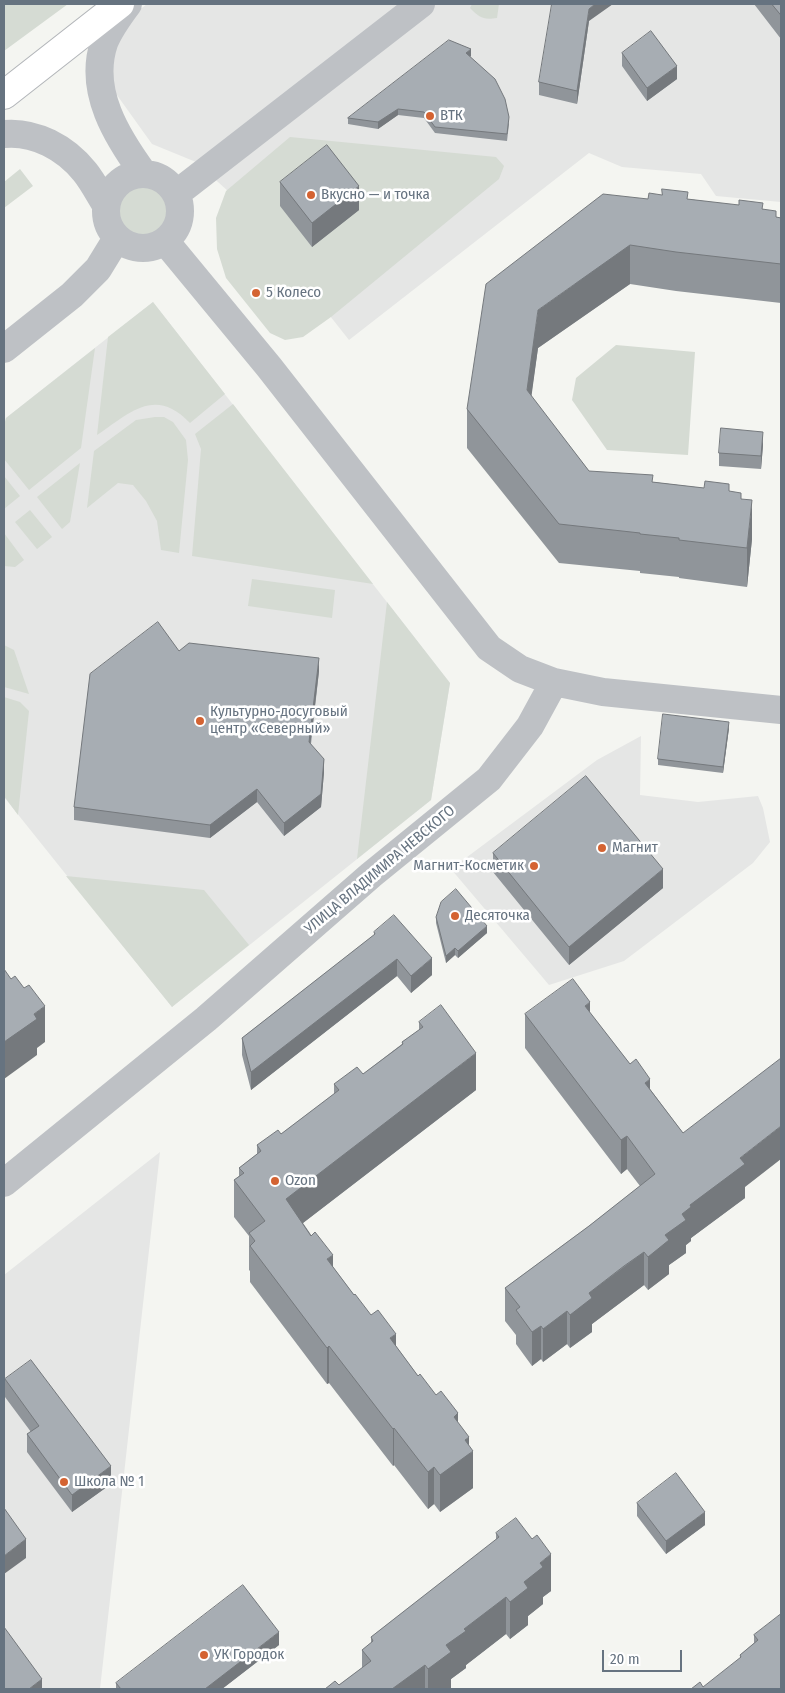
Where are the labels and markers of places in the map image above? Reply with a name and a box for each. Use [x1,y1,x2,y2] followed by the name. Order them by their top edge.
[440,107,463,125] place label: ВТК
[424,110,436,122] marker: ВТК
[321,186,430,204] place label: Вкусно — и точка
[305,189,317,201] marker: Вкусно — и точка
[266,284,321,302] place label: 5 Колесо
[250,287,262,299] marker: 5 Колесо
[210,703,348,738] place label: Культурно-досуговый центр «Северный»
[194,715,206,727] marker: Культурно-досуговый центр «Северный»
[612,839,658,857] place label: Магнит
[596,842,608,854] marker: Магнит
[413,857,524,875] place label: Магнит-Косметик
[528,860,540,872] marker: Магнит-Косметик
[465,907,530,925] place label: Десяточка
[449,910,461,922] marker: Десяточка
[285,1172,316,1190] place label: Ozon
[269,1175,281,1187] marker: Ozon
[74,1473,144,1491] place label: Школа № 1
[58,1476,70,1488] marker: Школа № 1
[214,1646,284,1664] place label: УК Городок
[198,1649,210,1661] marker: УК Городок

